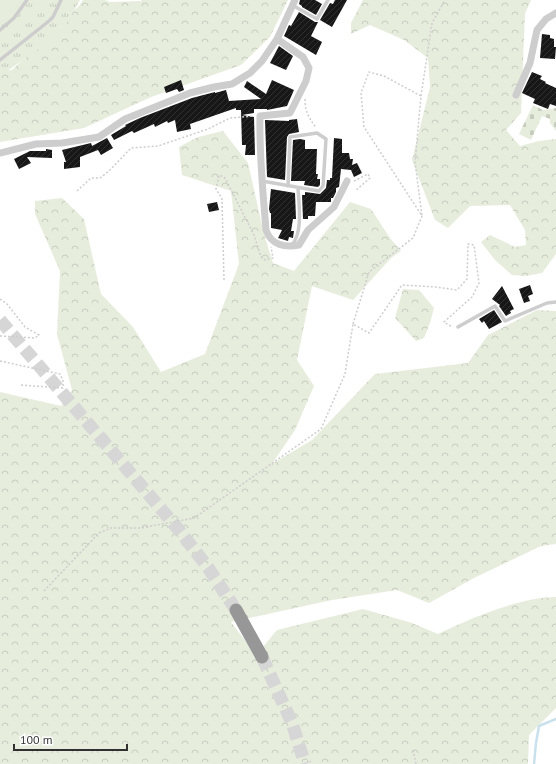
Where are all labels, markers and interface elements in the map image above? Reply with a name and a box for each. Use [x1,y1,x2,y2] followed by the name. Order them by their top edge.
[14,726,127,752] scale bar
[20,732,53,747] text: 100 m

